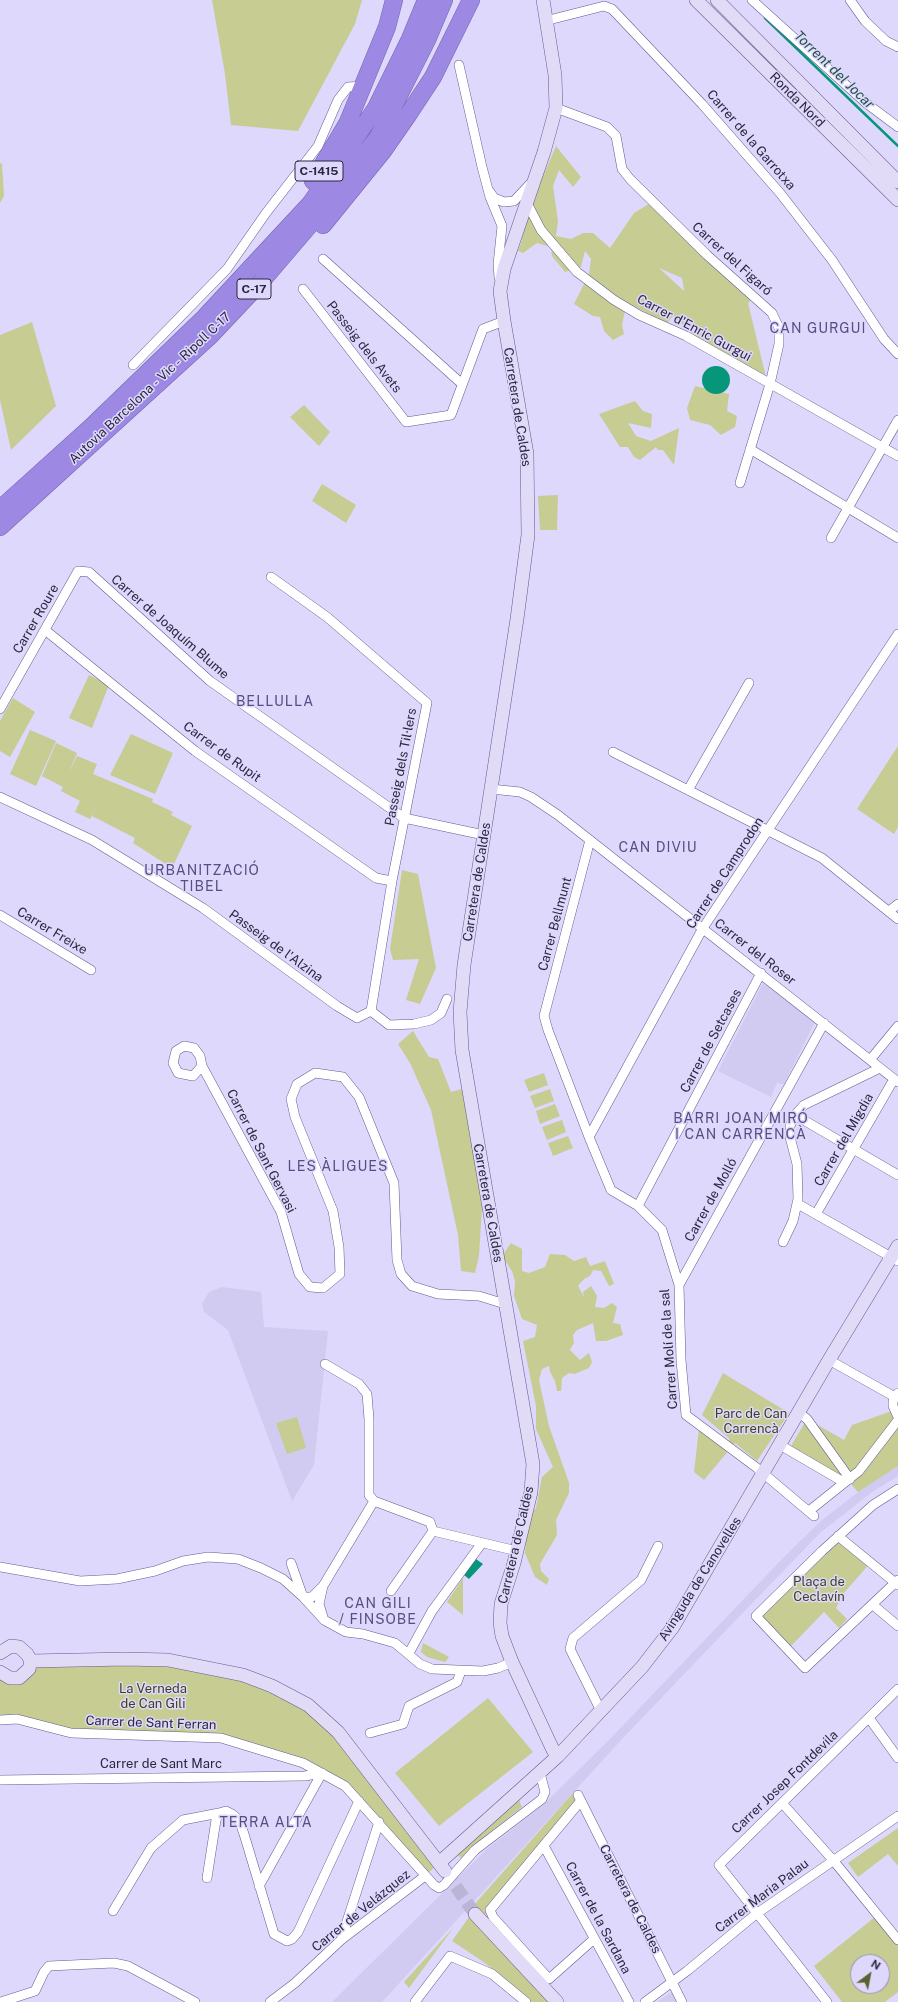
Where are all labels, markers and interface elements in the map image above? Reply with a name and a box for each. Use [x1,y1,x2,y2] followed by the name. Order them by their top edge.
[790,28,878,112] water label: Torrent del Jocar
[766,69,828,131] street label: Ronda Nord
[703,87,799,193] street label: Carrer de la Garrotxa
[295,161,343,181] road number: C-1415
[689,219,775,299] street label: Carrer del Figaró
[237,279,271,299] road number: C-17
[634,291,754,365] street label: Carrer d'Enric Gurgui
[323,298,405,396] street label: Passeig dels Avets
[66,309,234,467] street label: Autovia Barcelona - Vic - Ripoll C-17
[770,321,866,337] district label: CAN GURGUI
[500,346,534,468] street label: Carretera de Caldes
[108,572,232,682] street label: Carrer de Joaquím Blume
[10,581,62,657] street label: Carrer Roure
[236,694,314,710] district label: BELLULLA
[382,707,420,827] street label: Passeig dels Til·lers
[180,719,264,785] street label: Carrer de Rupit
[683,814,767,932] street label: Carrer de Camprodon
[460,821,494,943] street label: Carretera de Caldes
[618,840,698,856] district label: CAN DIVIU
[144,863,260,896] district label: URBANITZACIÓ TIBEL
[535,875,575,973] street label: Carrer Bellmunt
[14,904,90,958] street label: Carrer Freixe
[226,907,326,985] street label: Passeig de l'Alzina
[711,915,799,989] street label: Carrer del Roser
[677,986,745,1096] street label: Carrer de Setcases
[223,1087,299,1215] street label: Carrer de Sant Gervasi
[811,1091,877,1189] street label: Carrer del Migdia
[673,1111,809,1144] district label: BARRI JOAN MIRÓ I CAN CARRENCÀ
[470,1142,506,1264] street label: Carretera de Caldes
[682,1155,740,1245] street label: Carrer de Molló
[288,1159,388,1175] district label: LES ÀLIGUES
[657,1288,681,1410] street label: Carrer Molí de la sal
[715,1406,787,1437] park label: Parc de Can Carrencà
[495,1485,537,1605] street label: Carretera de Caldes
[655,1514,745,1644] street label: Avinguda de Canovelles
[793,1574,845,1605] park label: Plaça de Ceclavín
[339,1596,417,1628] district label: CAN GILI / FINSOBE
[119,1681,187,1712] park label: La Verneda de Can Gili
[85,1713,217,1733] street label: Carrer de Sant Ferran
[729,1727,841,1837] street label: Carrer Josep Fontdevila
[100,1756,222,1772] street label: Carrer de Sant Marc
[219,1815,313,1831] district label: TERRA ALTA
[596,1842,664,1956] street label: Carretera de Caldes
[712,1856,812,1936] street label: Carrer Maria Palau
[562,1859,634,1977] street label: Carrer de la Sardana
[309,1867,413,1955] street label: Carrer de Velázquez
[850,1954,890,1994] north arrow
[869,1957,883,1972] text: N

